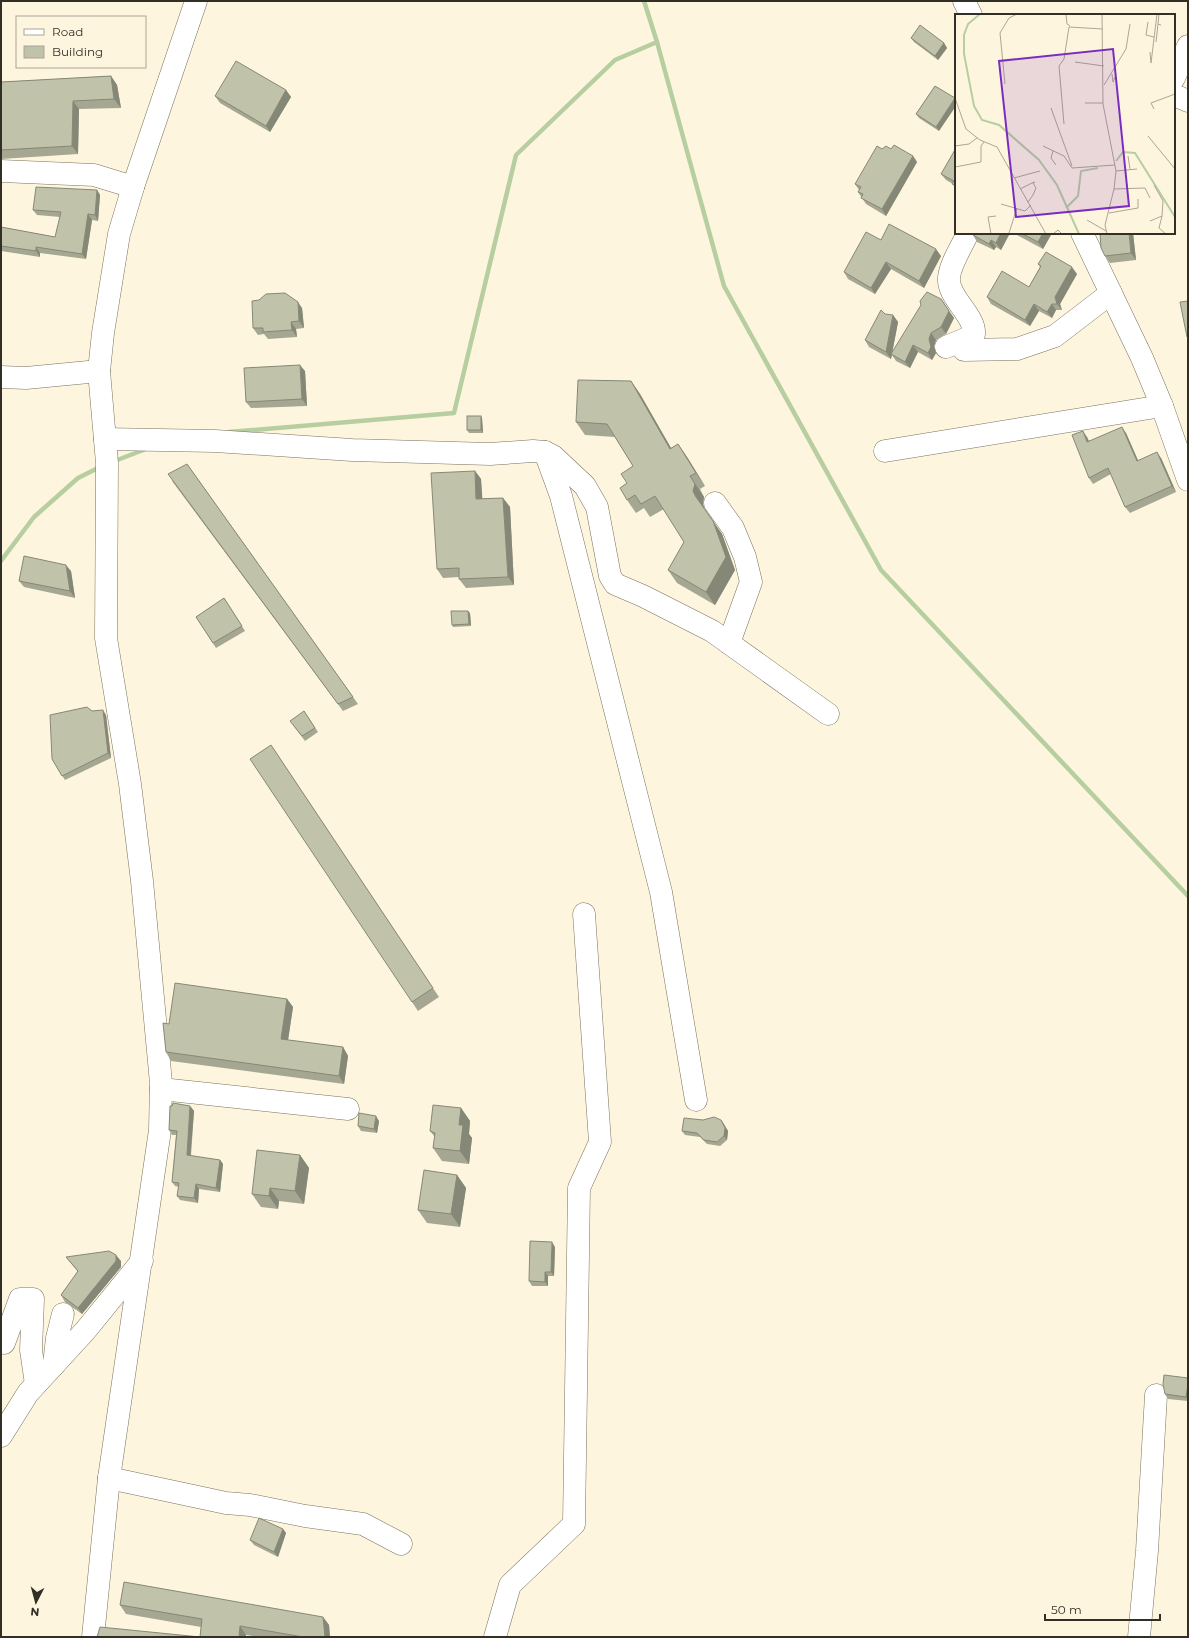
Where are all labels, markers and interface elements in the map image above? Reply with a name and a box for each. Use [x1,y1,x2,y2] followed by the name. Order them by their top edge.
[955,14,1175,234] inset map
[16,16,146,68] legend
[52,24,83,39] text: Road
[52,44,103,59] text: Building
[16,1582,56,1622] north arrow
[1045,1596,1160,1622] scale bar
[1051,1602,1082,1617] text: 50 m
[30,1605,40,1619] text: N

